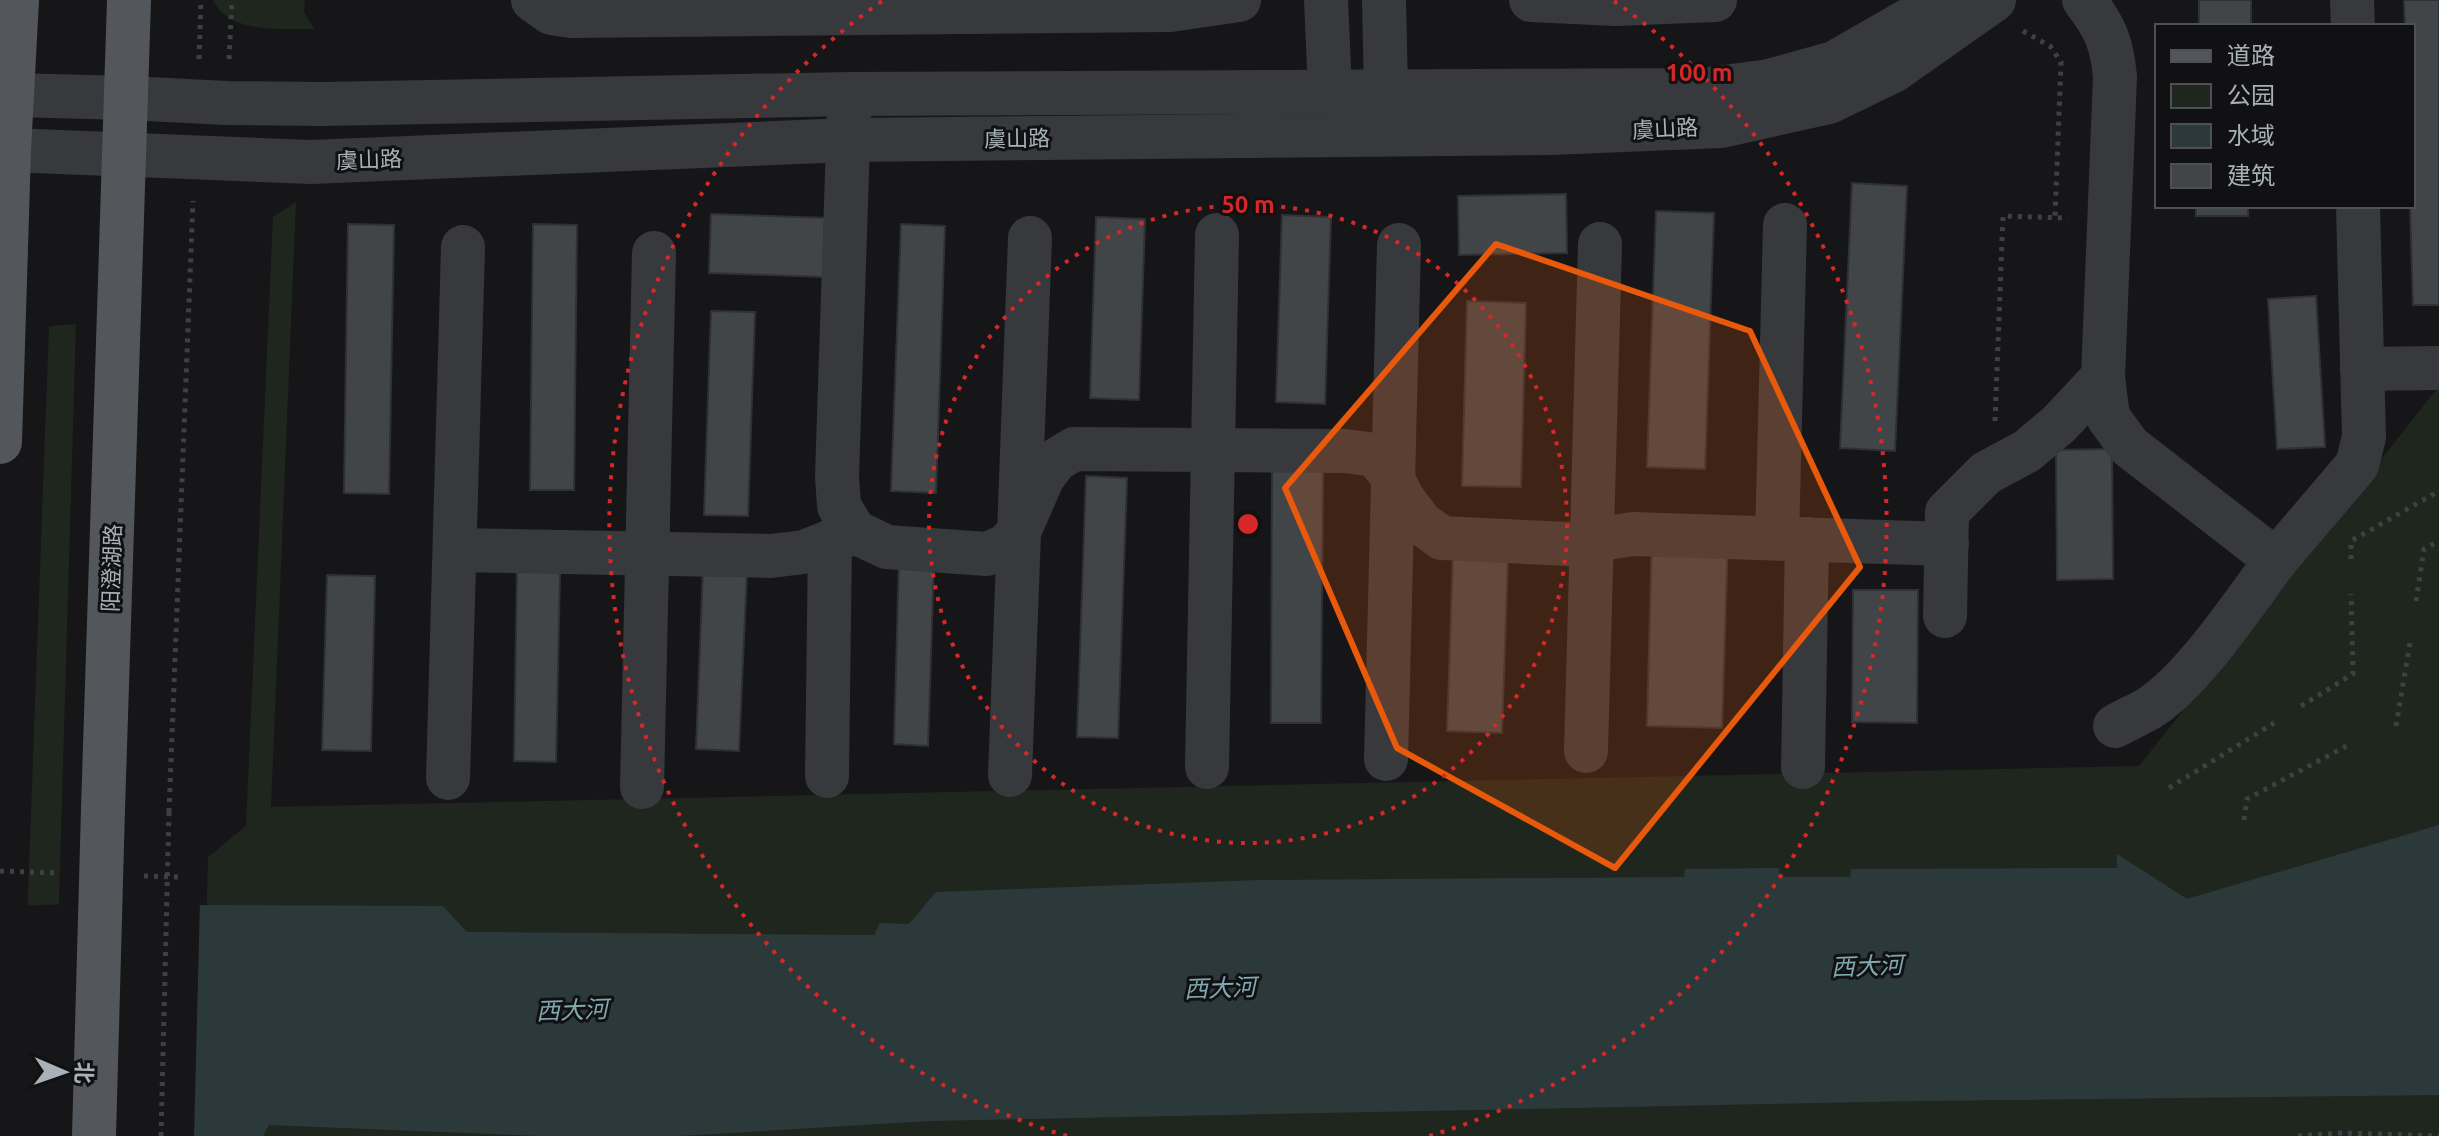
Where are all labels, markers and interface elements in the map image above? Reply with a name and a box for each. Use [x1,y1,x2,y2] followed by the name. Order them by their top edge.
[2155,24,2415,208] legend
[2227,42,2275,69] text: 道路
[1666,59,1732,86] text: 100 m
[2227,82,2275,109] text: 公园
[1631,114,1699,142] street label: 虞山路
[2227,122,2275,149] text: 水域
[984,125,1050,151] street label: 虞山路
[336,145,402,173] street label: 虞山路
[2227,162,2275,189] text: 建筑
[1221,191,1275,218] text: 50 m
[1234,510,1262,538] centre of rings
[97,524,125,612] street label: 阳澄湖路
[1831,951,1907,981] water label: 西大河
[1184,973,1260,1003] water label: 西大河
[536,995,612,1025] water label: 西大河
[24,1032,104,1112] north arrow
[72,1061,97,1084] text: 北

